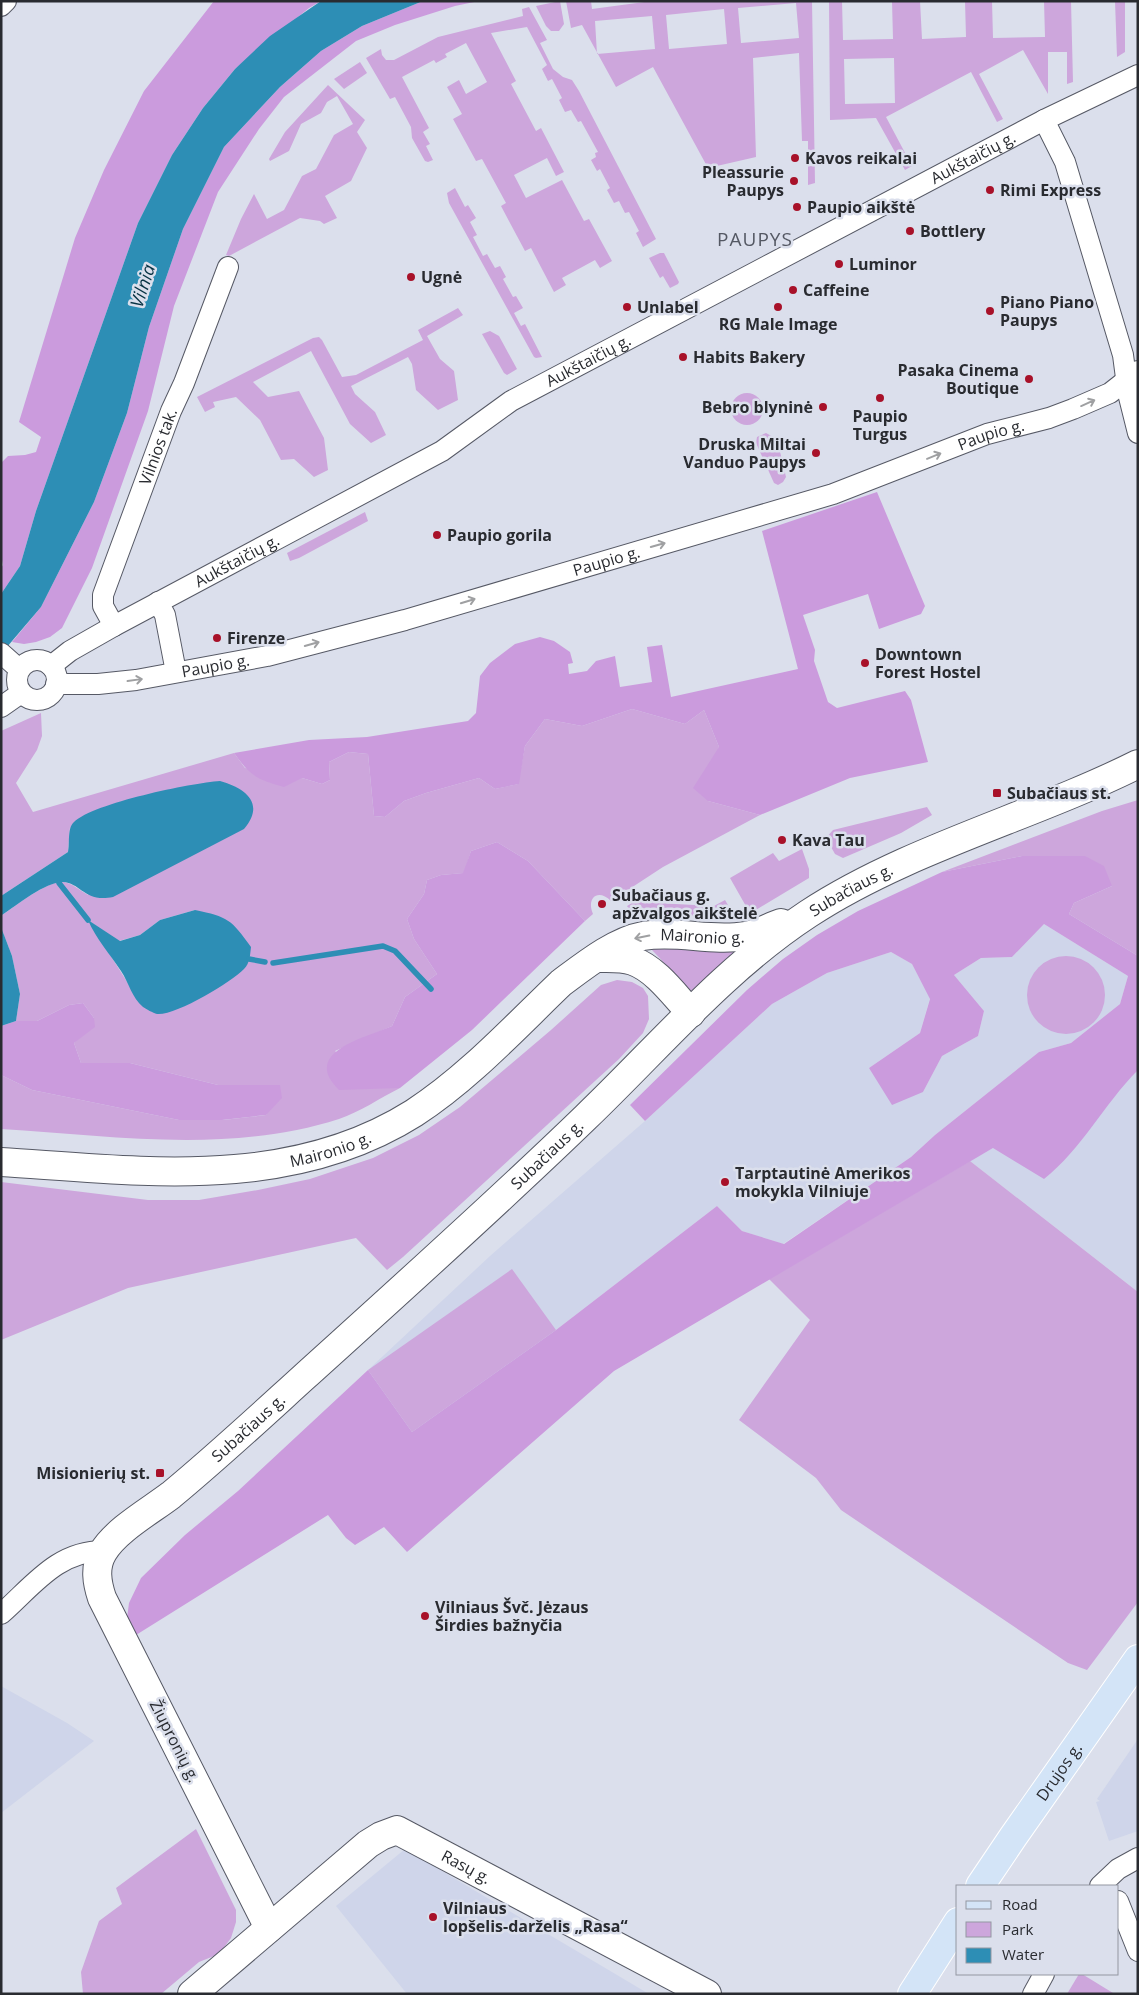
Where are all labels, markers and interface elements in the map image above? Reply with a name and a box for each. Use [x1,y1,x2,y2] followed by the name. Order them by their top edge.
[927,126,1019,189] street label: Aukštaičių g.
[805,147,917,169] place label: Kavos reikalai
[789,152,801,164] marker: Kavos reikalai
[702,161,784,201] place label: Pleassurie Paupys
[788,175,800,187] marker: Pleassurie Paupys
[1000,179,1101,201] place label: Rimi Express
[984,184,996,196] marker: Rimi Express
[807,196,915,218] place label: Paupio aikštė
[791,201,803,213] marker: Paupio aikštė
[920,220,986,242] place label: Bottlery
[904,225,916,237] marker: Bottlery
[717,226,793,252] district label: PAUPYS
[849,253,917,275] place label: Luminor
[833,258,845,270] marker: Luminor
[124,261,160,310] water label: Vilnia
[421,266,462,288] place label: Ugnė
[405,271,417,283] marker: Ugnė
[803,279,870,301] place label: Caffeine
[787,284,799,296] marker: Caffeine
[1000,291,1094,331] place label: Piano Piano Paupys
[637,296,699,318] place label: Unlabel
[621,301,633,313] marker: Unlabel
[772,301,784,313] marker: RG Male Image
[984,305,996,317] marker: Piano Piano Paupys
[719,313,837,335] place label: RG Male Image
[542,329,634,392] street label: Aukštaičių g.
[693,346,806,368] place label: Habits Bakery
[677,351,689,363] marker: Habits Bakery
[898,359,1019,399] place label: Pasaka Cinema Boutique
[1023,373,1035,385] marker: Pasaka Cinema Boutique
[874,392,886,404] marker: Paupio Turgus
[702,396,813,418] place label: Bebro blyninė
[1080,397,1095,407] one-way arrow
[817,401,829,413] marker: Bebro blyninė
[134,405,182,488] street label: Vilnios tak.
[852,405,908,445] place label: Paupio Turgus
[954,414,1027,455] street label: Paupio g.
[683,433,806,473] place label: Druska Miltai Vanduo Paupys
[810,447,822,459] marker: Druska Miltai Vanduo Paupys
[926,450,941,460] one-way arrow
[447,524,552,546] place label: Paupio gorila
[191,529,283,592] street label: Aukštaičių g.
[431,529,443,541] marker: Paupio gorila
[570,540,643,581] street label: Paupio g.
[649,540,665,550] one-way arrow
[460,596,476,606] one-way arrow
[227,627,285,649] place label: Firenze
[211,632,223,644] marker: Firenze
[303,638,319,648] one-way arrow
[875,643,981,683] place label: Downtown Forest Hostel
[180,648,251,682] street label: Paupio g.
[859,657,871,669] marker: Downtown Forest Hostel
[127,674,143,684] one-way arrow
[1007,782,1111,804] place label: Subačiaus st.
[991,787,1003,799] marker: Subačiaus st.
[792,829,865,851] place label: Kava Tau
[776,834,788,846] marker: Kava Tau
[805,858,897,921] street label: Subačiaus g.
[612,884,757,924] place label: Subačiaus g. apžvalgos aikštelė
[596,898,608,910] marker: Subačiaus g. apžvalgos aikštelė
[660,923,746,949] street label: Maironio g.
[634,933,650,942] one-way arrow
[506,1115,588,1194] street label: Subačiaus g.
[288,1126,375,1172] street label: Maironio g.
[735,1162,911,1202] place label: Tarptautinė Amerikos mokykla Vilniuje
[719,1176,731,1188] marker: Tarptautinė Amerikos mokykla Vilniuje
[206,1389,290,1467] street label: Subačiaus g.
[36,1462,150,1484] place label: Misionierių st.
[154,1467,166,1479] marker: Misionierių st.
[435,1596,588,1636] place label: Vilniaus Švč. Jėzaus Širdies bažnyčia
[419,1610,431,1622] marker: Vilniaus Švč. Jėzaus Širdies bažnyčia
[145,1696,205,1786] street label: Žiupronių g.
[1031,1738,1087,1805] street label: Drujos g.
[438,1844,495,1889] street label: Rasų g.
[956,1885,1119,1975] legend
[1002,1894,1038,1914] text: Road
[443,1897,628,1937] place label: Vilniaus lopšelis-darželis „Rasa“
[427,1911,439,1923] marker: Vilniaus lopšelis-darželis „Rasa“
[1002,1919,1033,1939] text: Park
[1002,1944,1044,1964] text: Water

